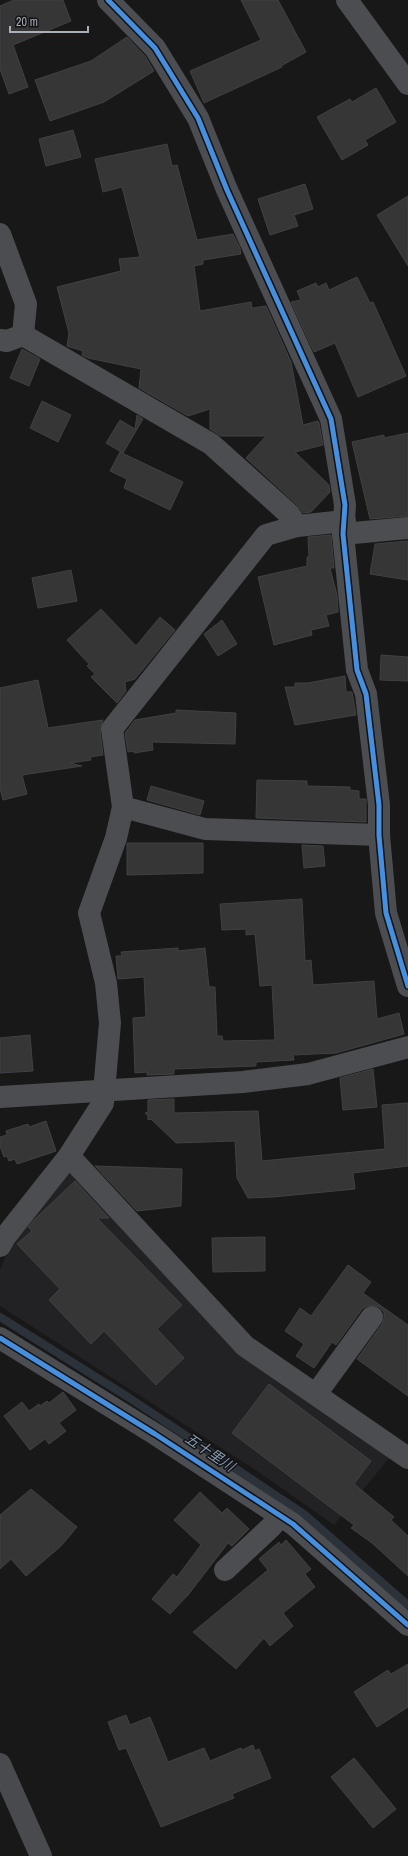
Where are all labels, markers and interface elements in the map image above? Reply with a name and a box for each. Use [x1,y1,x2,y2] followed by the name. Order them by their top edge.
[10,8,88,34] scale bar
[16,14,38,30] text: 20 m
[182,1429,240,1476] water label: 五十里川

